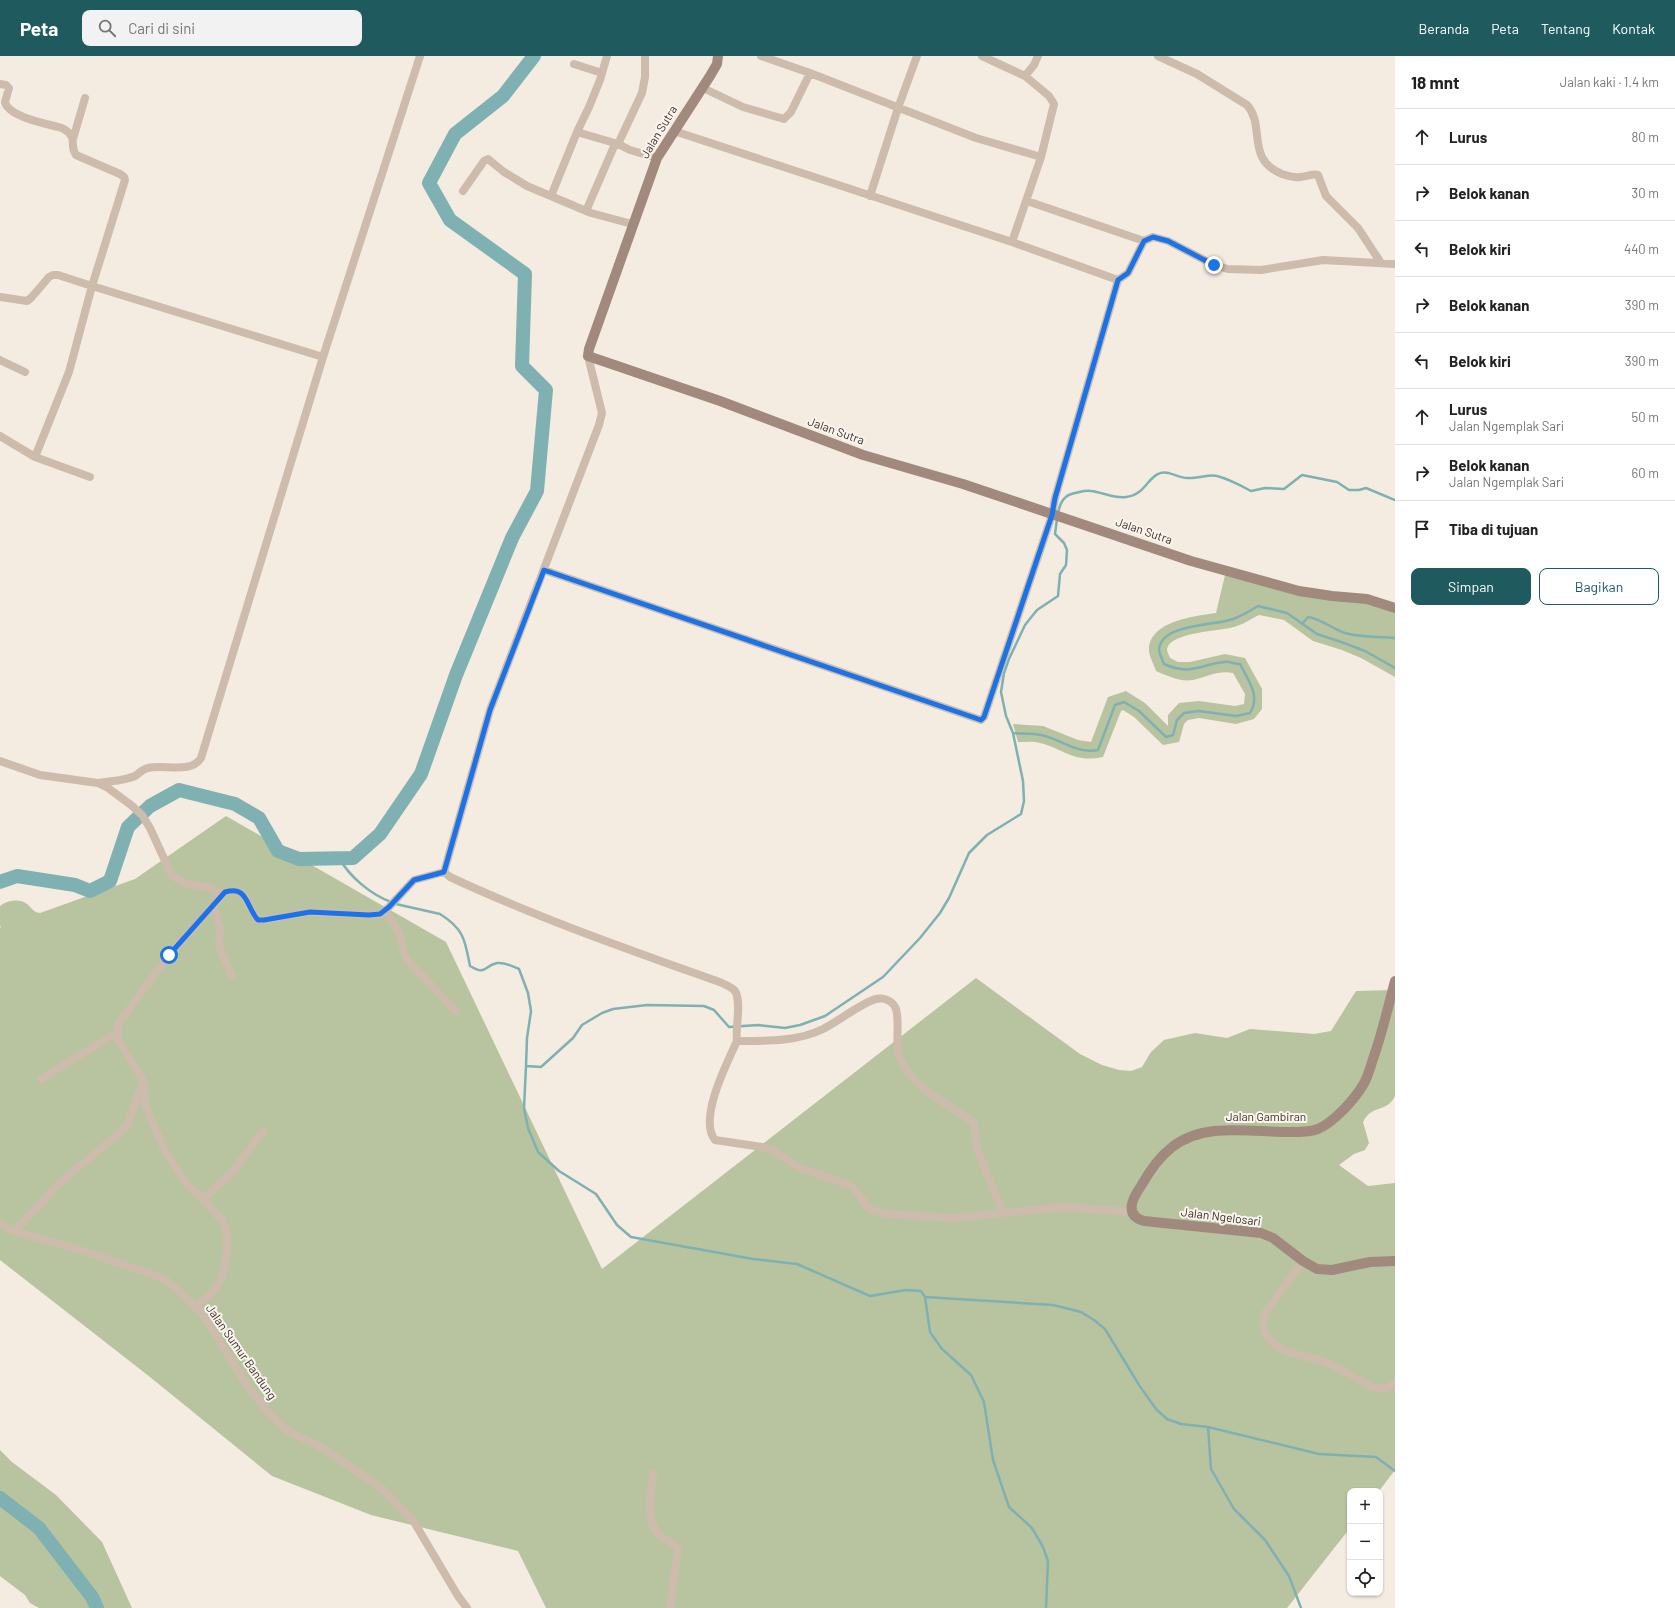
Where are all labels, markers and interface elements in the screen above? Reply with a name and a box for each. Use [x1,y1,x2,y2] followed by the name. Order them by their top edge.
[82,10,362,46] search box
[20,17,58,40] text: Peta
[96,17,118,39] icon: search
[128,19,195,37] text: Cari di sini
[1419,20,1469,37] text: Beranda
[1491,20,1519,37] text: Peta
[1541,20,1590,37] text: Tentang
[1612,20,1655,37] text: Kontak
[1411,72,1460,92] text: 18 mnt
[1560,74,1659,90] text: Jalan kaki · 1.4 km
[637,103,679,160] street label: Jalan Sutra
[1411,126,1433,148] icon: ahead
[1449,128,1487,146] text: Lurus
[1632,129,1659,145] text: 80 m
[1411,182,1433,204] icon: right
[1449,184,1529,202] text: Belok kanan
[1632,185,1659,201] text: 30 m
[1411,238,1433,260] icon: left
[1449,240,1511,258] text: Belok kiri
[1624,241,1659,257] text: 440 m
[1205,256,1223,274] route end
[1411,294,1433,316] icon: right
[1449,296,1529,314] text: Belok kanan
[1625,297,1659,313] text: 390 m
[1411,350,1433,372] icon: left
[1449,352,1511,370] text: Belok kiri
[1625,353,1659,369] text: 390 m
[1449,400,1487,418] text: Lurus
[1411,406,1433,428] icon: ahead
[1632,409,1659,425] text: 50 m
[806,413,867,447] street label: Jalan Sutra
[1449,418,1564,434] text: Jalan Ngemplak Sari
[1449,456,1529,474] text: Belok kanan
[1411,462,1433,484] icon: right
[1632,465,1659,481] text: 60 m
[1449,474,1564,490] text: Jalan Ngemplak Sari
[1114,514,1175,546] street label: Jalan Sutra
[1411,518,1433,540] icon: arrive
[1449,520,1538,538] text: Tiba di tujuan
[1411,568,1531,605] button: Simpan
[1539,568,1659,605] button: Bagikan
[160,946,178,964] route start
[1226,1109,1306,1123] street label: Jalan Gambiran
[1180,1204,1262,1228] street label: Jalan Ngelosari
[204,1301,280,1402] street label: Jalan Sumur Bandung
[1347,1488,1383,1596] map controls
[1347,1488,1383,1524] button: +
[1347,1524,1383,1560] button: −
[1347,1560,1383,1596] button: locate

